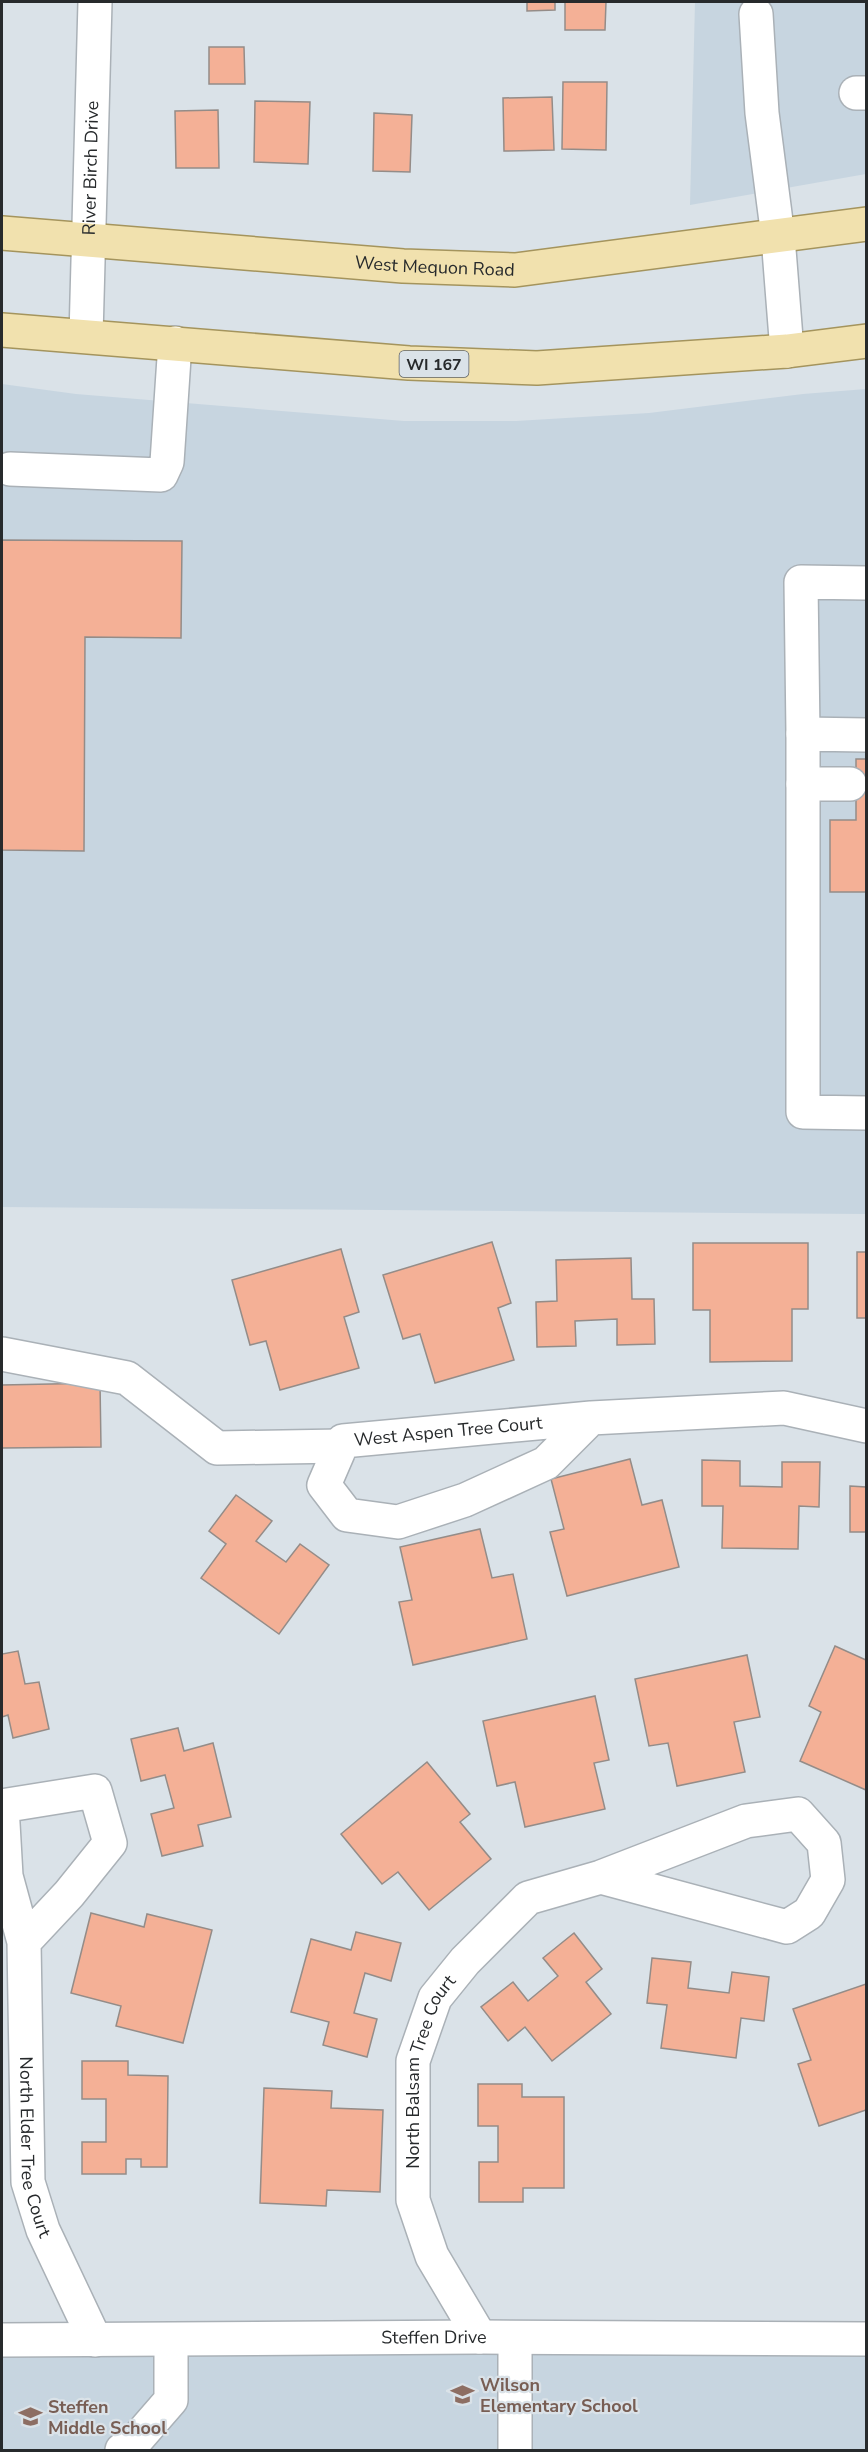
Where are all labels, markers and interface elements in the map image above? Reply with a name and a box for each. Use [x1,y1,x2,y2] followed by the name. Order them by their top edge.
[77,100,104,236] street label: River Birch Drive
[354,250,515,282] street label: West Mequon Road
[400,351,468,377] road number: WI 167
[353,1411,544,1452] street label: West Aspen Tree Court
[401,1969,461,2169] street label: North Balsam Tree Court
[14,2056,57,2242] street label: North Elder Tree Court
[381,2325,487,2350] street label: Steffen Drive
[480,2373,638,2418] place label: Wilson Elementary School
[449,2382,475,2408] school or university icon: Wilson Elementary School
[48,2395,167,2440] place label: Steffen Middle School
[17,2404,43,2430] school or university icon: Steffen Middle School

